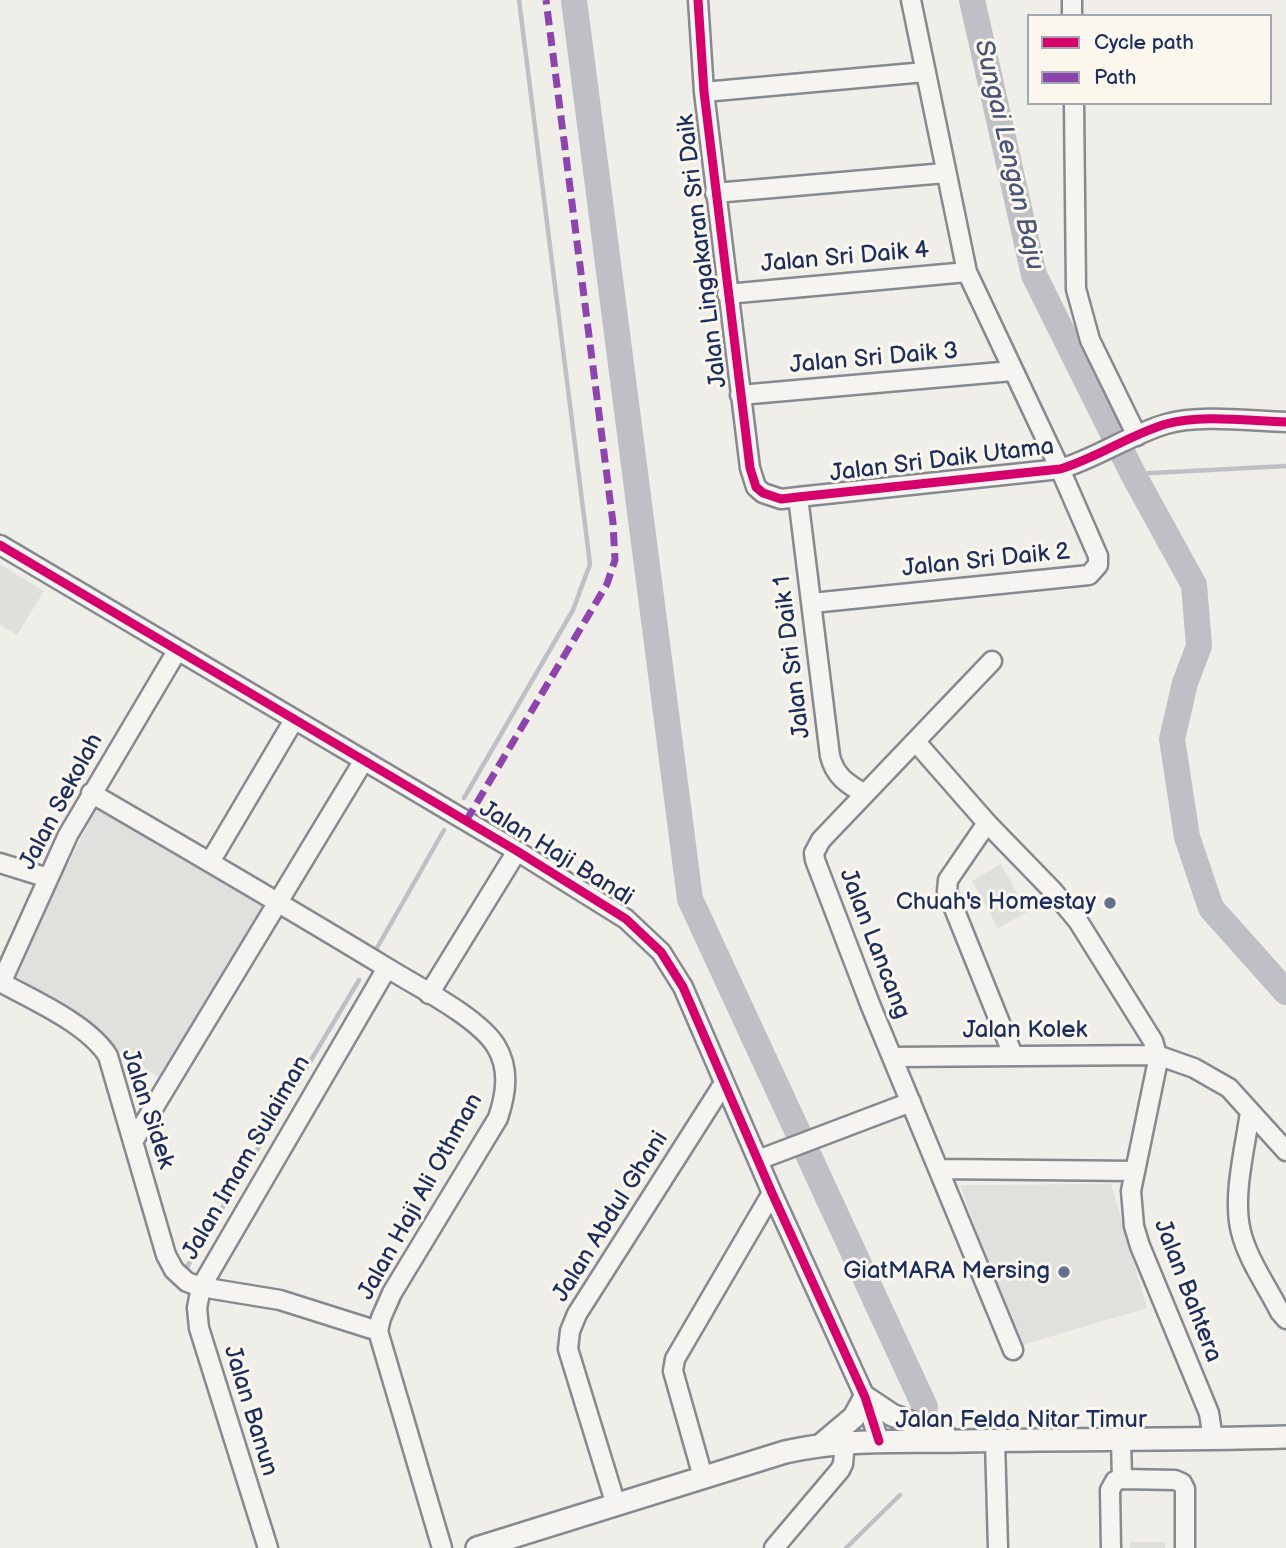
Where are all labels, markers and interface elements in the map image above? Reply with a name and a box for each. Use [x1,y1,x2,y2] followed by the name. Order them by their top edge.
[1027,14,1272,105] legend
[1094,30,1194,55] text: Cycle path
[966,37,1050,273] water label: Sungai Lengan Baju
[1094,65,1136,90] text: Path
[672,113,734,389] street label: Jalan Lingakaran Sri Daik
[760,236,930,280] street label: Jalan Sri Daik 4
[789,337,959,381] street label: Jalan Sri Daik 3
[828,433,1056,489] street label: Jalan Sri Daik Utama
[901,538,1071,584] street label: Jalan Sri Daik 2
[769,574,817,740] street label: Jalan Sri Daik 1
[14,729,110,875] street label: Jalan Sekolah
[474,795,638,913] street label: Jalan Haji Bandi
[832,865,916,1023] street label: Jalan Lancang
[896,889,1096,917] place label: Chuah's Homestay
[1102,895,1118,911] marker: Chuah's Homestay
[963,1017,1087,1045] street label: Jalan Kolek
[114,1045,180,1173] street label: Jalan Sidek
[177,1051,317,1265] street label: Jalan Imam Sulaiman
[352,1089,490,1305] street label: Jalan Haji Ali Othman
[547,1126,675,1308] street label: Jalan Abdul Ghani
[1147,1216,1227,1366] street label: Jalan Bahtera
[843,1258,1050,1286] place label: GiatMARA Mersing
[1056,1264,1072,1280] marker: GiatMARA Mersing
[217,1342,283,1480] street label: Jalan Banun
[895,1407,1147,1435] street label: Jalan Felda Nitar Timur

